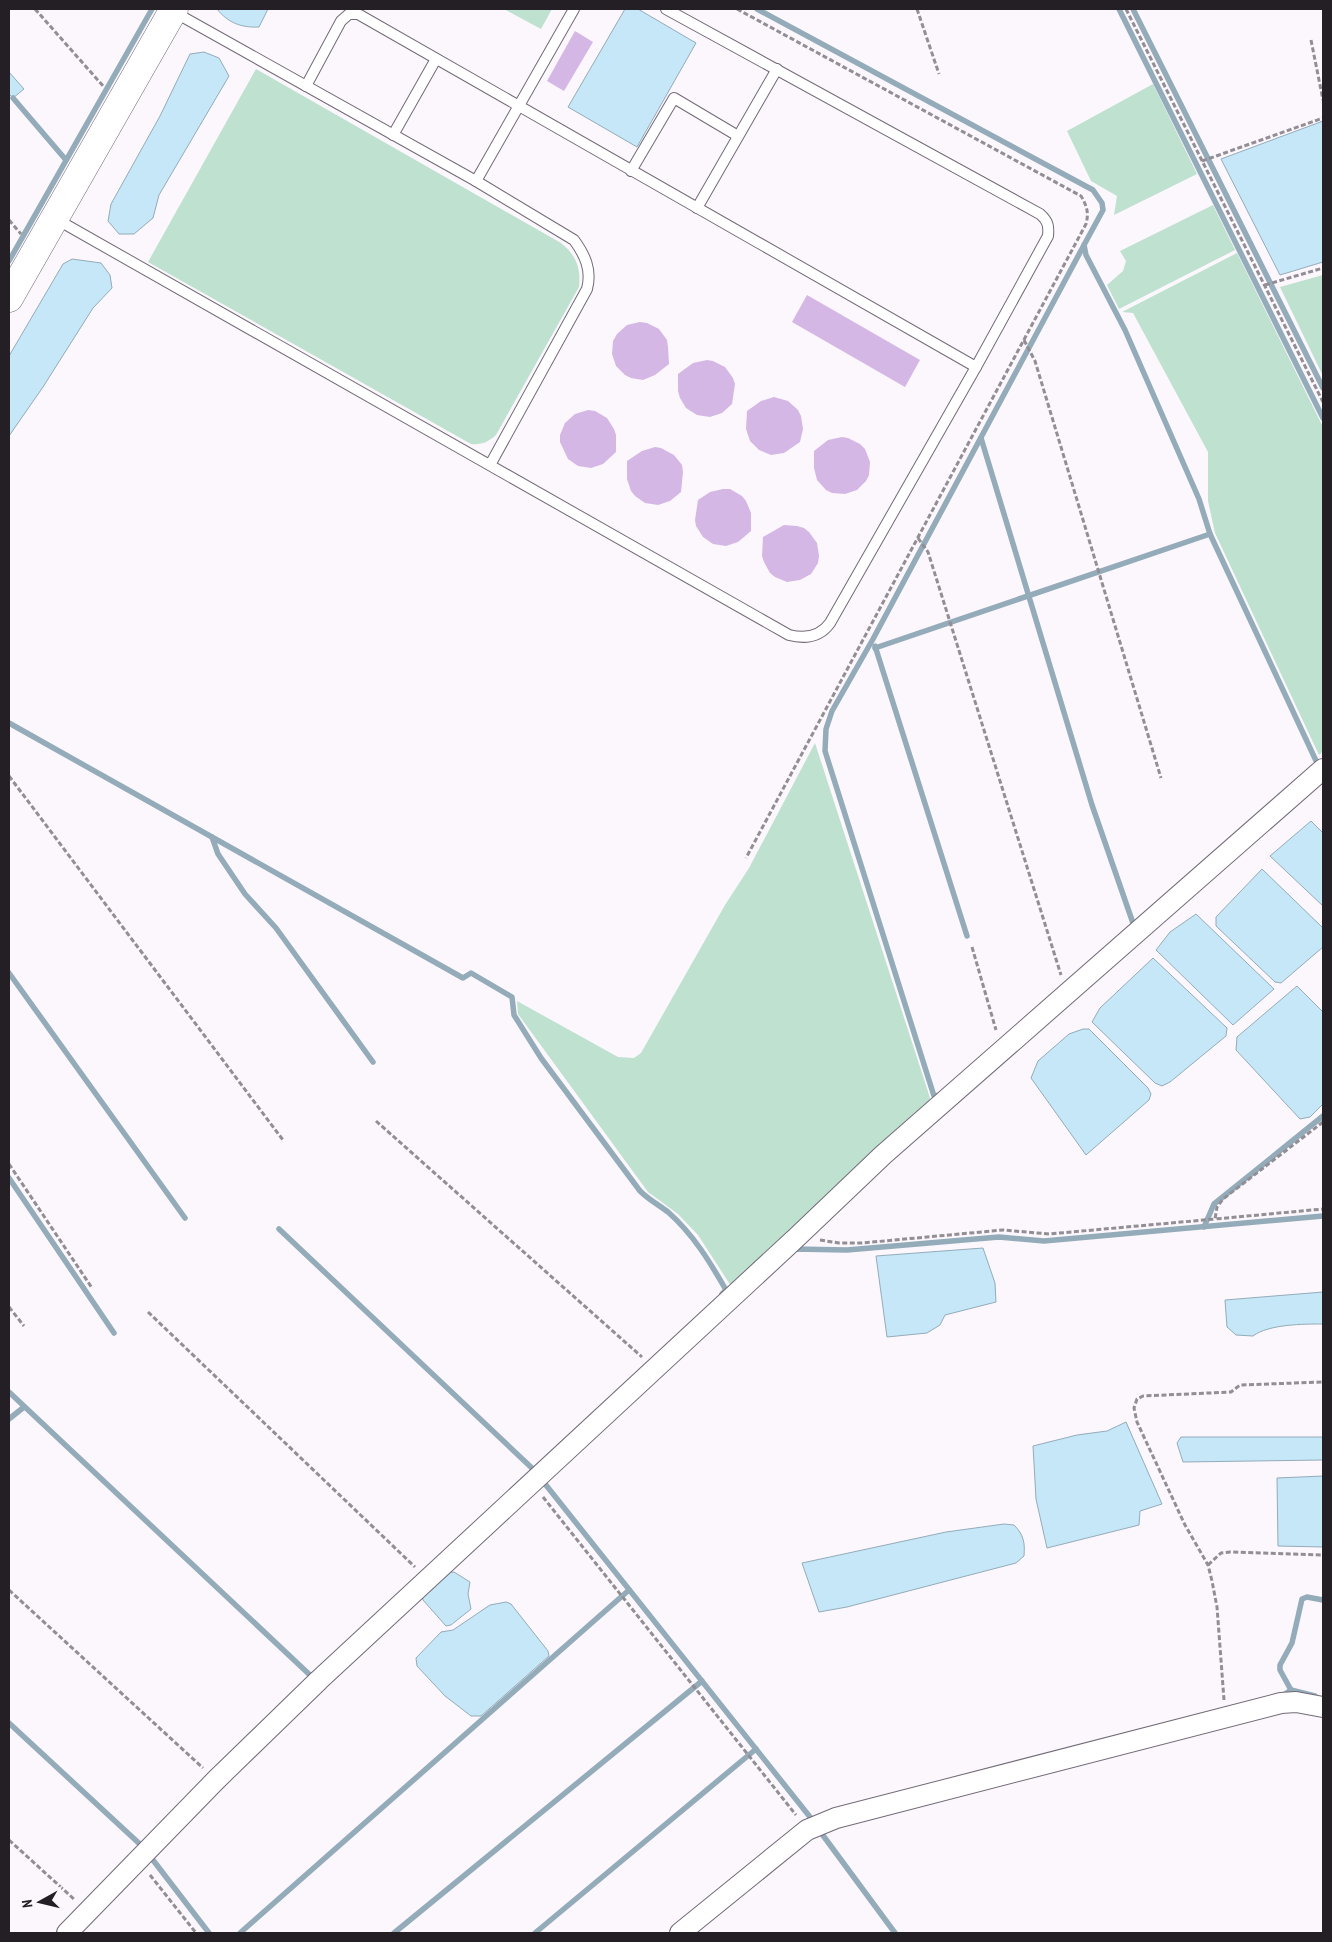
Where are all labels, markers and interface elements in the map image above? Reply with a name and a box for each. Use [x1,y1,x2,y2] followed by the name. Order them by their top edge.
[15,1877,65,1927] north arrow
[18,1899,37,1909] text: N

